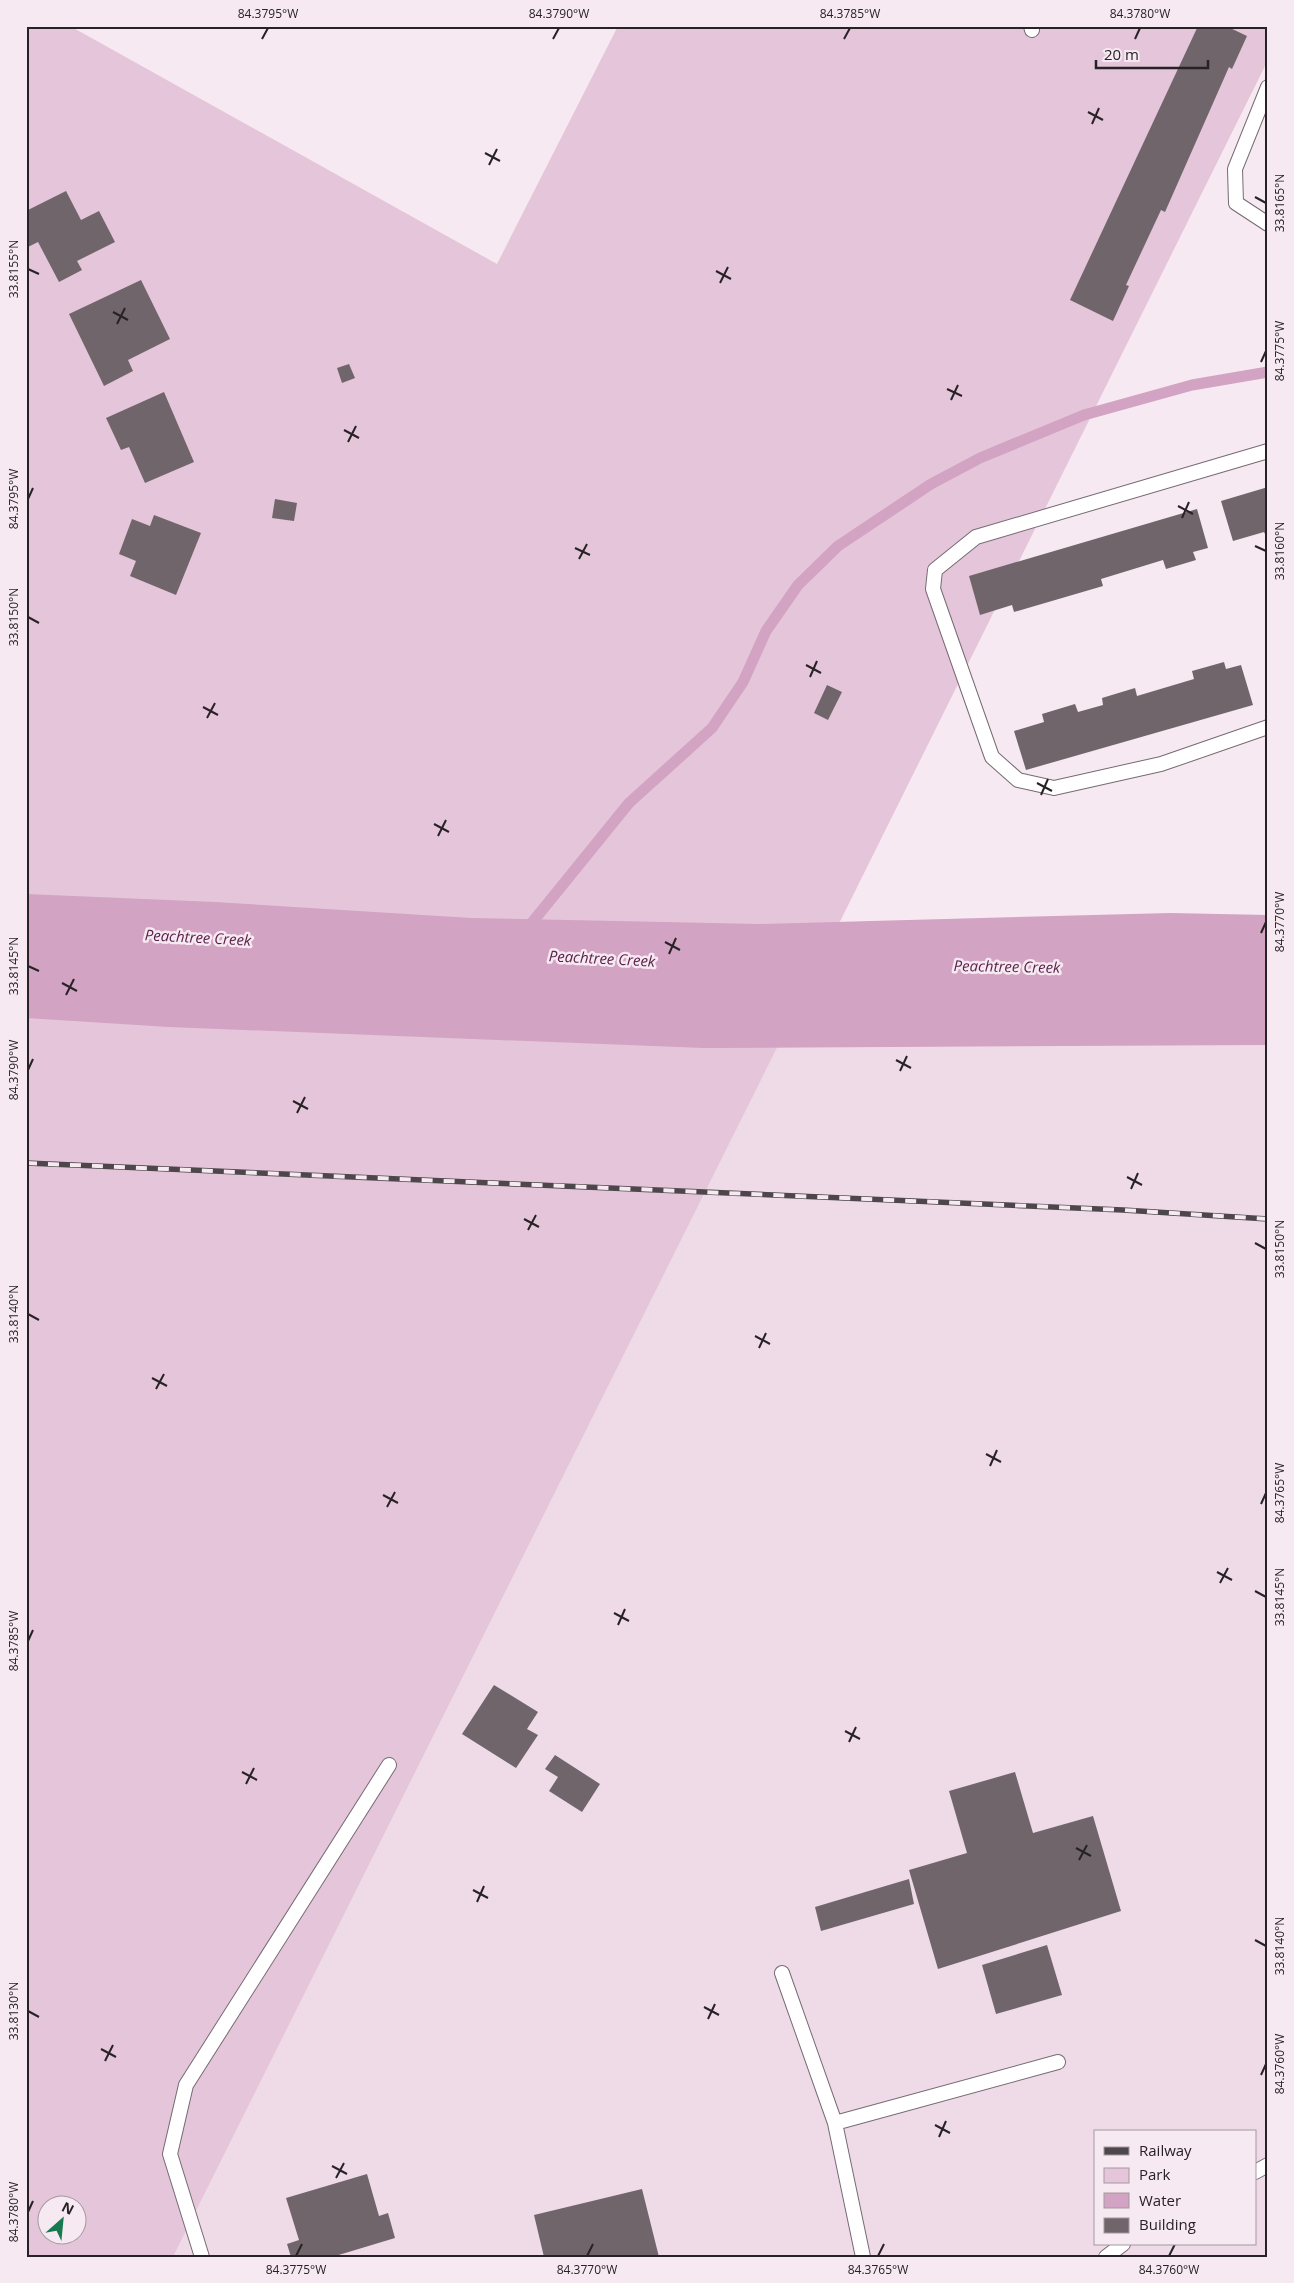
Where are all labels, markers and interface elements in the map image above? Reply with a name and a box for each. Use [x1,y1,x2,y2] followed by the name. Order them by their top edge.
[238,5,298,22] text: 84.3795°W
[529,5,589,22] text: 84.3790°W
[820,5,880,22] text: 84.3785°W
[1110,5,1170,22] text: 84.3780°W
[1096,38,1209,70] scale bar
[1104,44,1139,64] text: 20 m
[1271,174,1288,232] text: 33.8165°N
[5,240,22,298] text: 33.8155°N
[1271,321,1288,381] text: 84.3775°W
[5,469,22,529] text: 84.3795°W
[1271,522,1288,580] text: 33.8160°N
[5,588,22,646] text: 33.8150°N
[1271,892,1288,952] text: 84.3770°W
[144,924,252,950] water label: Peachtree Creek
[5,937,22,995] text: 33.8145°N
[548,945,656,971] water label: Peachtree Creek
[954,955,1061,977] water label: Peachtree Creek
[5,1040,22,1100] text: 84.3790°W
[1271,1220,1288,1278] text: 33.8150°N
[5,1285,22,1343] text: 33.8140°N
[1271,1463,1288,1523] text: 84.3765°W
[1271,1568,1288,1626] text: 33.8145°N
[5,1611,22,1671] text: 84.3785°W
[1271,1917,1288,1975] text: 33.8140°N
[5,1982,22,2040] text: 33.8130°N
[1271,2034,1288,2094] text: 84.3760°W
[1094,2130,1256,2246] legend
[1139,2140,1192,2160] text: Railway
[1139,2164,1170,2184] text: Park
[5,2182,22,2242] text: 84.3780°W
[1139,2190,1181,2210] text: Water
[38,2196,88,2246] north arrow
[59,2197,78,2219] text: N
[1139,2214,1196,2234] text: Building
[266,2261,326,2278] text: 84.3775°W
[557,2261,617,2278] text: 84.3770°W
[848,2261,908,2278] text: 84.3765°W
[1139,2261,1199,2278] text: 84.3760°W

